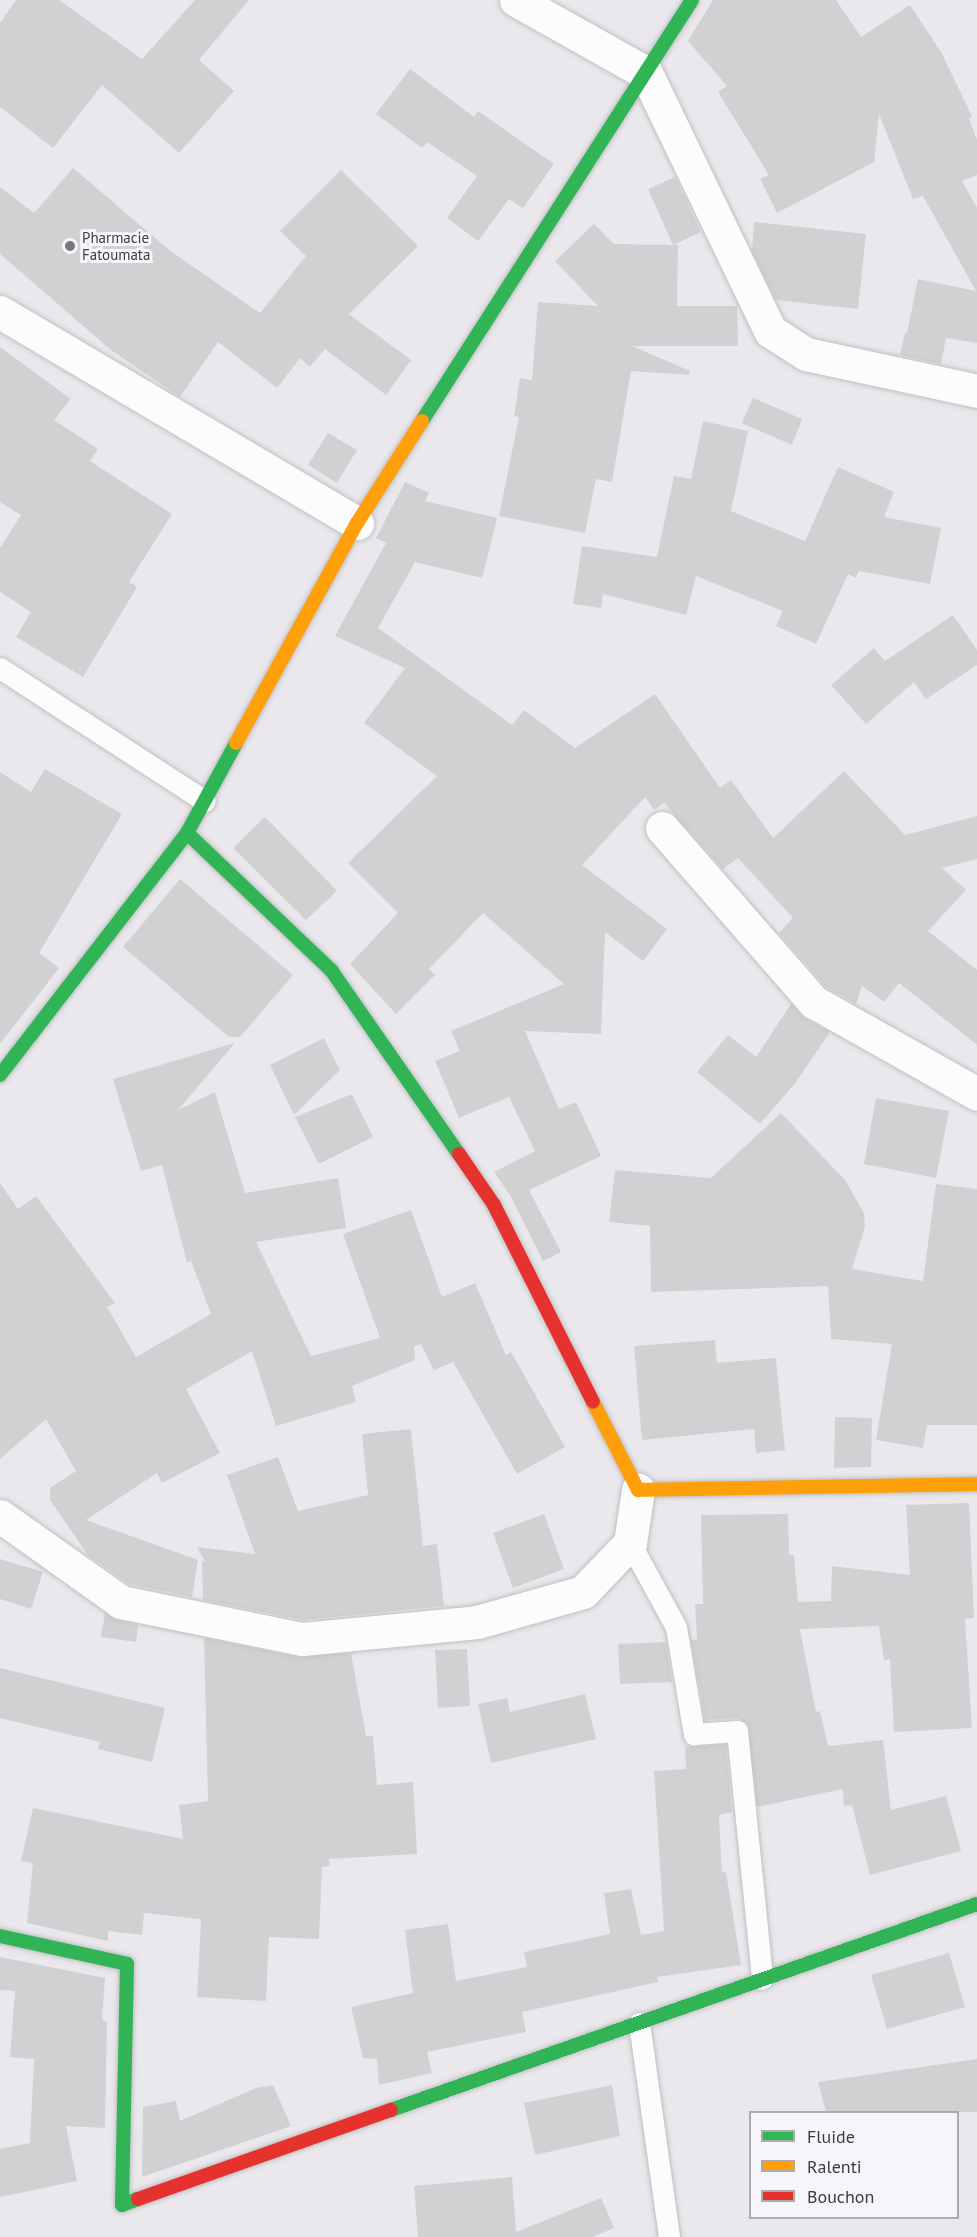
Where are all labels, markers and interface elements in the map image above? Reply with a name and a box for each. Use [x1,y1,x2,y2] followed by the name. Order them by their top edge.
[82,228,150,263] place label: Pharmacie Fatoumata
[63,239,77,253] marker: Pharmacie Fatoumata
[749,2111,959,2219] legend
[807,2125,855,2148] text: Fluide
[807,2155,862,2178] text: Ralenti
[807,2185,874,2208] text: Bouchon

